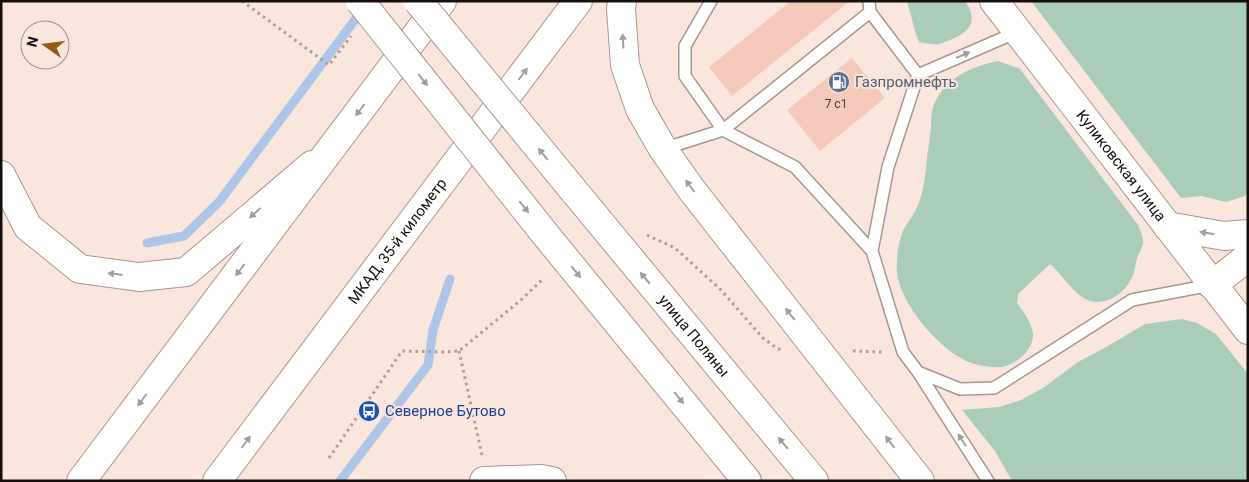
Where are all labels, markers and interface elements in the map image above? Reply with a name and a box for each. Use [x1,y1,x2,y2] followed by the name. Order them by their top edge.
[20,20,70,70] north arrow
[619,33,627,49] one-way arrow
[23,35,41,49] text: N
[956,51,970,59] one-way arrow
[518,67,528,81] one-way arrow
[827,70,851,94] fuel station icon: Газпромнефть
[855,73,957,91] place label: Газпромнефть
[417,74,428,87] one-way arrow
[825,97,847,111] house number: 7 с1
[355,103,365,117] one-way arrow
[1072,106,1170,225] street label: Куликовская улица
[537,147,548,160] one-way arrow
[344,175,450,308] street label: МКАД, 35-й километр
[685,180,695,193] one-way arrow
[519,201,530,214] one-way arrow
[249,208,262,219] one-way arrow
[1199,229,1215,237] one-way arrow
[234,263,245,276] one-way arrow
[571,265,582,278] one-way arrow
[106,270,122,278] one-way arrow
[640,271,651,284] one-way arrow
[655,291,733,381] street label: улица Поляны
[784,308,795,321] one-way arrow
[673,391,685,403] one-way arrow
[137,393,147,407] one-way arrow
[357,399,381,423] bus stop icon: Северное Бутово
[385,402,506,420] place label: Северное Бутово
[957,433,966,446] one-way arrow
[885,435,895,449] one-way arrow
[241,436,252,449] one-way arrow
[777,437,788,450] one-way arrow

